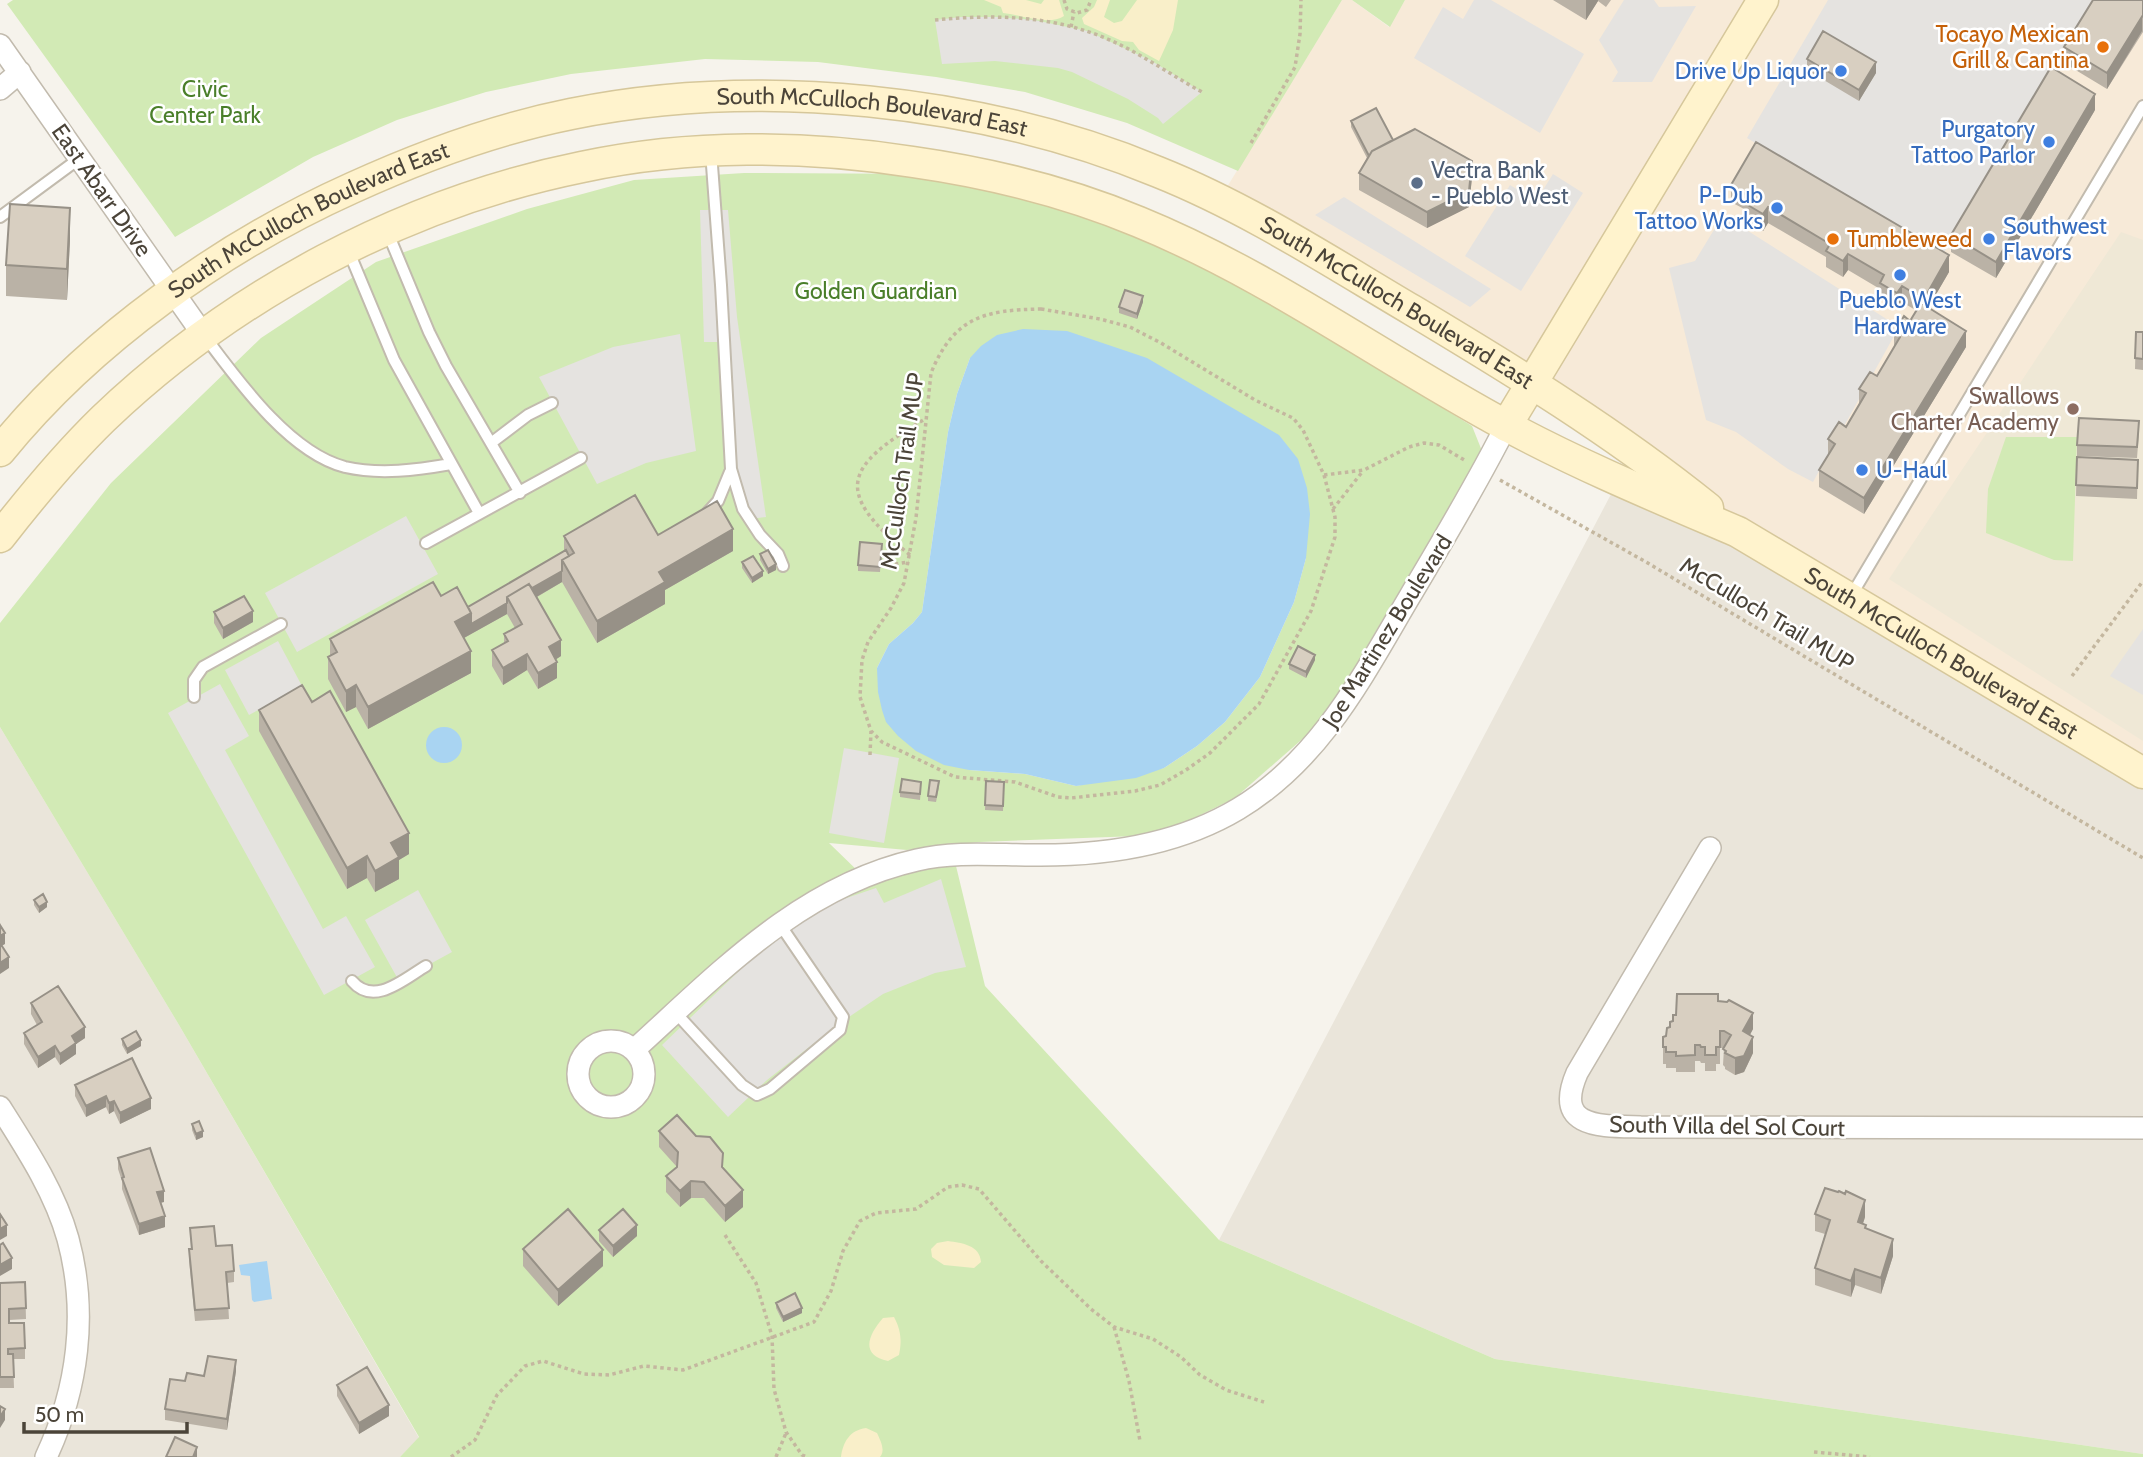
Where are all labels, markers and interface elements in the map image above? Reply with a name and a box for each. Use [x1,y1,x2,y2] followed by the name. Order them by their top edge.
[1935,20,2089,74] place label: Tocayo Mexican Grill & Cantina
[2095,39,2111,55] marker: Tocayo Mexican Grill & Cantina
[1675,57,1828,85] place label: Drive Up Liquor
[1833,63,1849,79] marker: Drive Up Liquor
[149,75,262,129] park label: Civic Center Park
[716,82,1031,143] street label: South McCulloch Boulevard East
[1911,115,2036,169] place label: Purgatory Tattoo Parlor
[46,118,158,262] street label: East Abarr Drive
[2041,134,2057,150] marker: Purgatory Tattoo Parlor
[163,136,453,304] street label: South McCulloch Boulevard East
[1431,156,1569,210] place label: Vectra Bank - Pueblo West
[1409,175,1425,191] marker: Vectra Bank - Pueblo West
[1635,181,1763,235] place label: P-Dub Tattoo Works
[1769,200,1785,216] marker: P-Dub Tattoo Works
[1256,210,1539,395] street label: South McCulloch Boulevard East
[2003,212,2107,266] place label: Southwest Flavors
[1847,225,1972,253] place label: Tumbleweed
[1825,231,1841,247] marker: Tumbleweed
[1981,231,1997,247] marker: Southwest Flavors
[1892,267,1908,283] marker: Pueblo West Hardware
[795,277,957,305] park label: Golden Guardian
[1839,286,1962,340] place label: Pueblo West Hardware
[874,371,930,571] street label: McCulloch Trail MUP
[1891,382,2059,436] place label: Swallows Charter Academy
[2065,401,2081,417] marker: Swallows Charter Academy
[1876,456,1948,484] place label: U-Haul
[1854,462,1870,478] marker: U-Haul
[1316,529,1458,734] street label: Joe Martinez Boulevard
[1675,551,1859,677] street label: McCulloch Trail MUP
[1799,561,2083,745] street label: South McCulloch Boulevard East
[1609,1110,1845,1142] street label: South Villa del Sol Court
[24,1390,187,1434] scale bar
[35,1402,84,1427] text: 50 m

